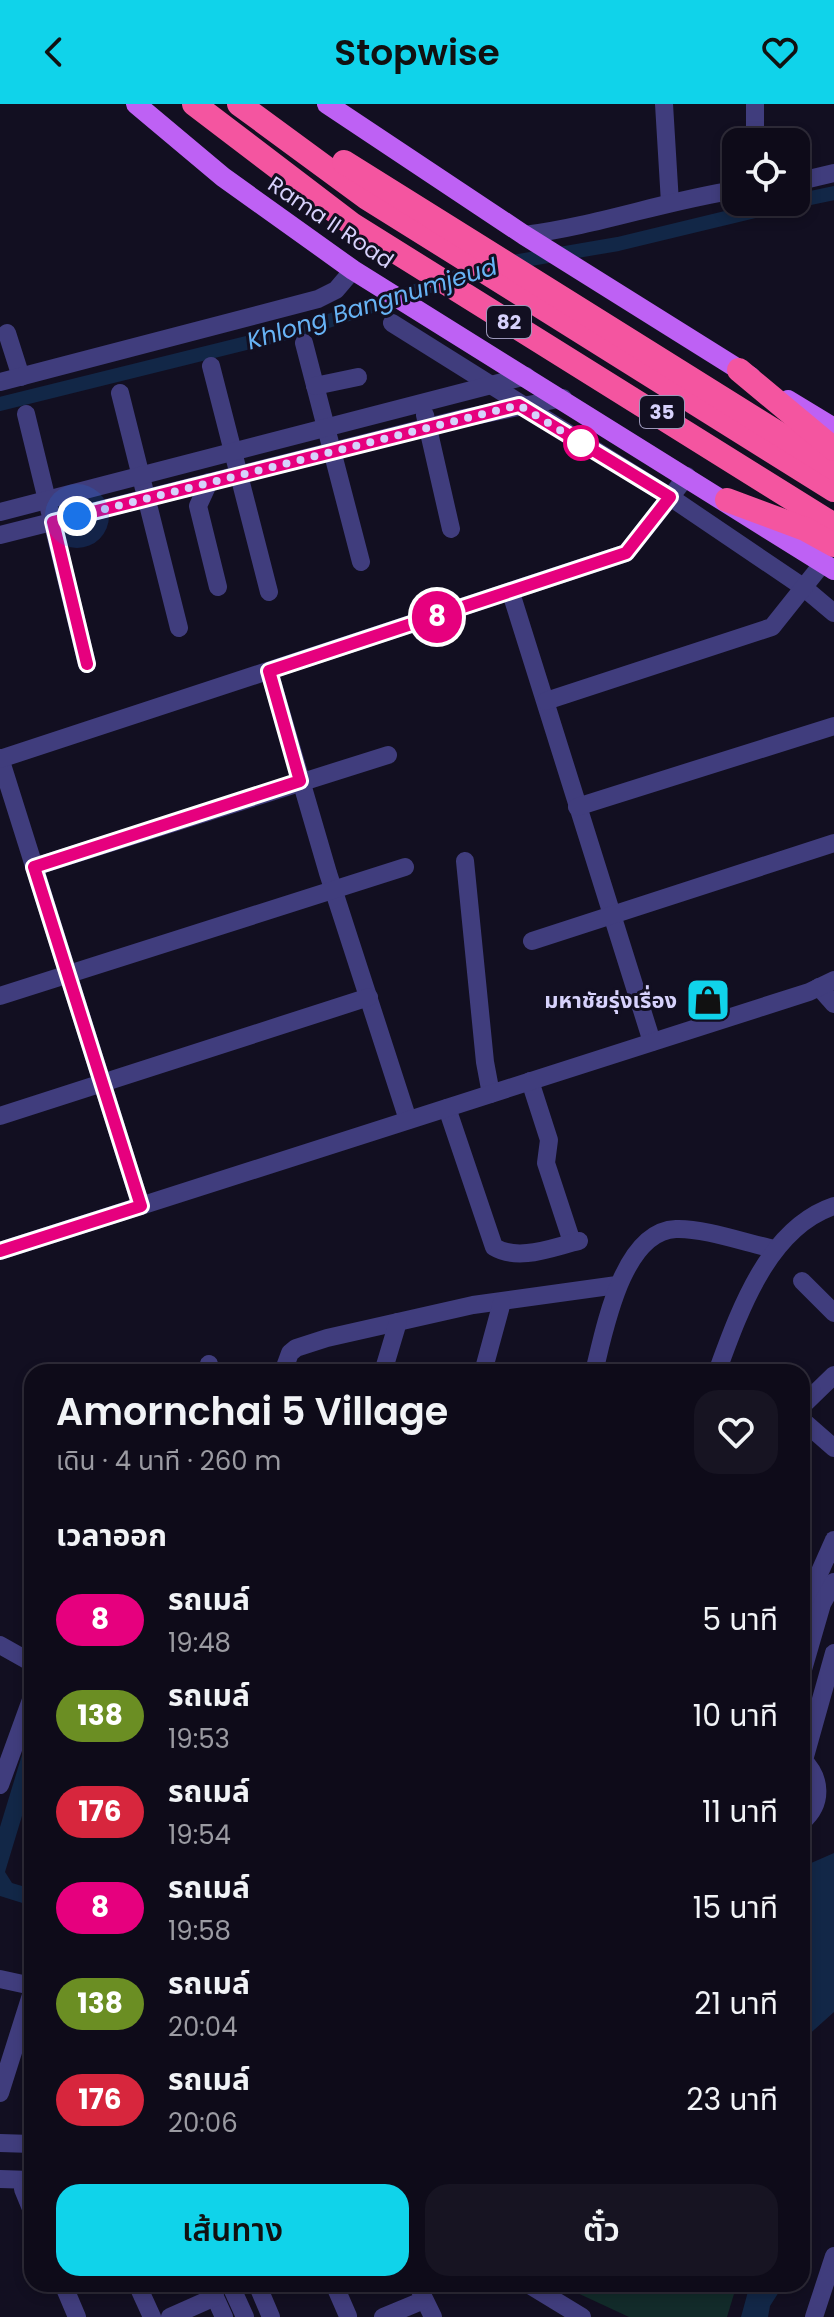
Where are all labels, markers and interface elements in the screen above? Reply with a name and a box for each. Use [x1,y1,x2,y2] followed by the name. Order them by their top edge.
[334,27,500,78] text: Stopwise
[32,30,76,74] icon: back
[758,30,802,74] icon: heart
[722,128,810,216] map controls
[722,128,810,216] button: locate
[262,169,400,276] street label: Rama II Road
[243,249,502,357] water label: Khlong Bangnumjeud
[487,306,531,338] road number: 82
[640,396,684,428] road number: 35
[564,426,598,460] unlabelled marker
[57,496,97,536] your location
[411,591,463,643] line badge: 8
[428,597,446,636] text: 8
[684,976,732,1024] shop icon: มหาชัยรุ่งเรื่อง
[544,985,677,1016] place label: มหาชัยรุ่งเรื่อง
[56,1385,448,1438] text: Amornchai 5 Village
[694,1390,778,1474] button: heart
[56,1443,281,1479] text: เดิน · 4 นาที · 260 m
[56,1514,167,1557] text: เวลาออก
[168,1578,250,1621] text: รถเมล์
[702,1598,778,1641] text: 5 นาที
[91,1600,109,1639] text: 8
[168,1625,231,1661] text: 19:48
[168,1674,250,1717] text: รถเมล์
[693,1694,778,1737] text: 10 นาที
[77,1696,123,1735] text: 138
[168,1721,230,1757] text: 19:53
[168,1770,250,1813] text: รถเมล์
[702,1790,778,1833] text: 11 นาที
[78,1792,122,1831] text: 176
[168,1817,231,1853] text: 19:54
[168,1866,250,1909] text: รถเมล์
[693,1886,778,1929] text: 15 นาที
[91,1888,109,1927] text: 8
[168,1913,231,1949] text: 19:58
[168,1962,250,2005] text: รถเมล์
[694,1982,778,2025] text: 21 นาที
[77,1984,123,2023] text: 138
[168,2009,238,2045] text: 20:04
[168,2058,250,2101] text: รถเมล์
[686,2078,778,2121] text: 23 นาที
[78,2080,122,2119] text: 176
[168,2105,238,2141] text: 20:06
[56,2184,409,2276] button: เส้นทาง
[425,2184,778,2276] button: ตั๋ว

